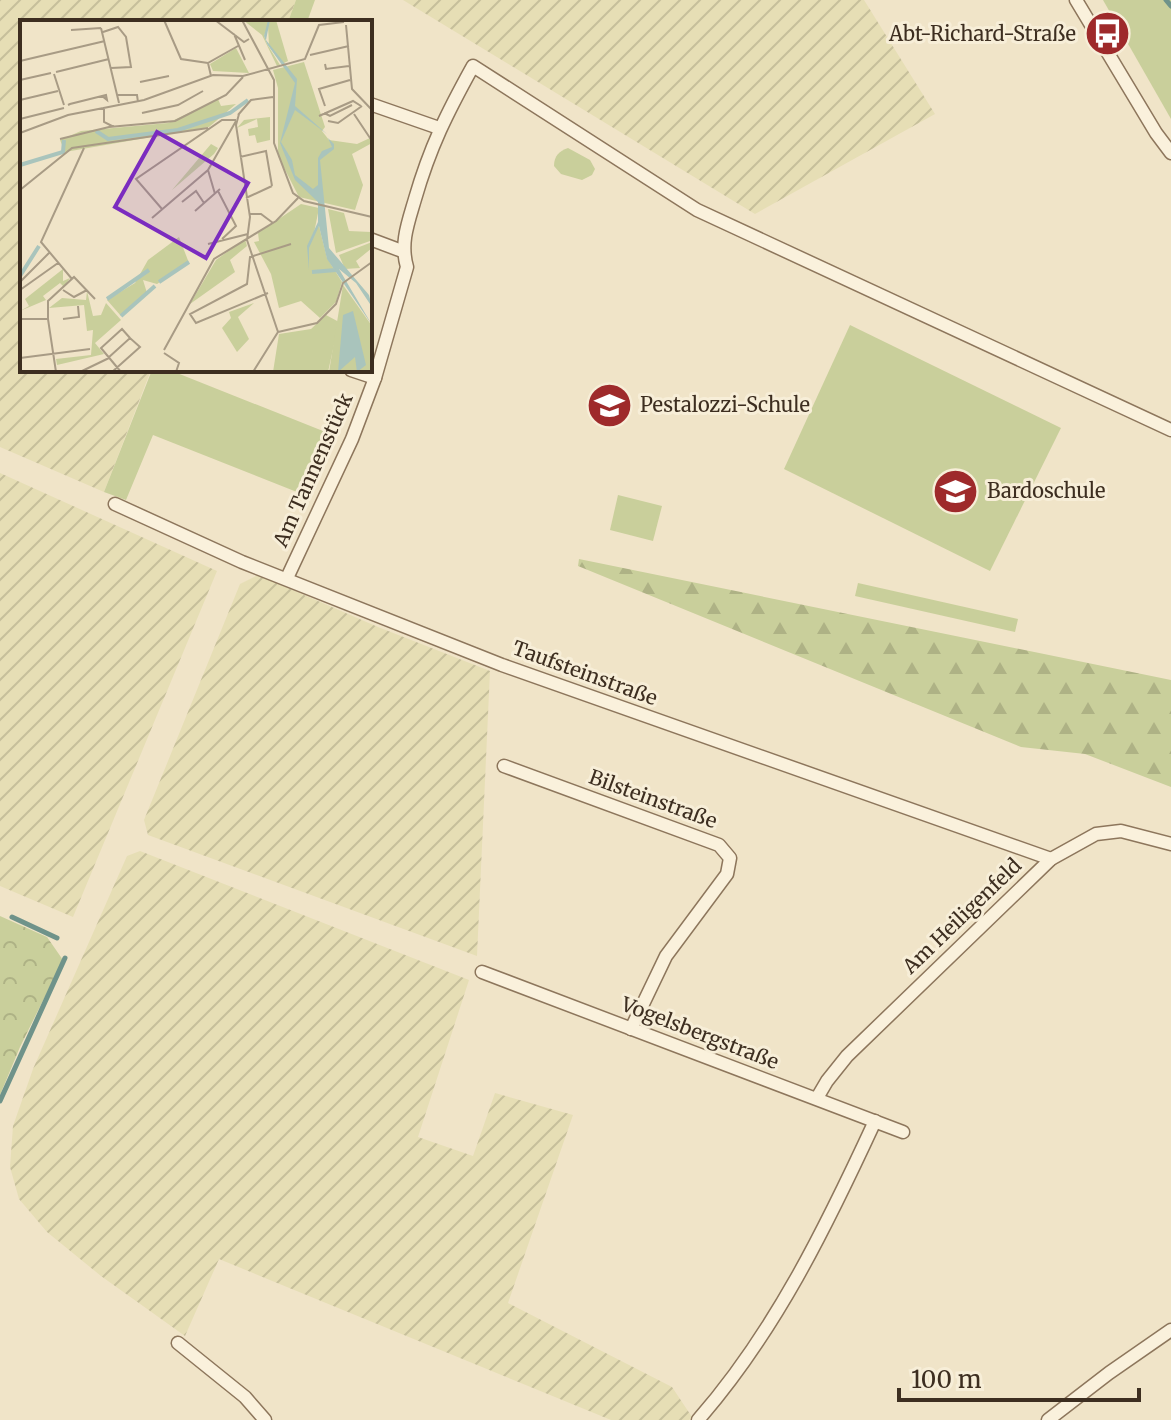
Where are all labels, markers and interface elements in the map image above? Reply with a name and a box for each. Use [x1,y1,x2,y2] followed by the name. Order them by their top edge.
[1083,10,1131,58] bus stop icon: Abt-Richard-Straße
[20,20,372,372] inset map
[888,21,1076,46] place label: Abt-Richard-Straße
[585,381,633,429] school or university icon: Pestalozzi-Schule
[267,389,358,552] street label: Am Tannenstück
[640,392,810,417] place label: Pestalozzi-Schule
[932,467,980,515] school or university icon: Bardoschule
[987,478,1105,503] place label: Bardoschule
[509,635,661,710] street label: Taufsteinstraße
[586,764,721,833] street label: Bilsteinstraße
[896,853,1026,979] street label: Am Heiligenfeld
[617,991,782,1074] street label: Vogelsbergstraße
[899,1352,1139,1402] scale bar
[911,1364,982,1395] text: 100 m

